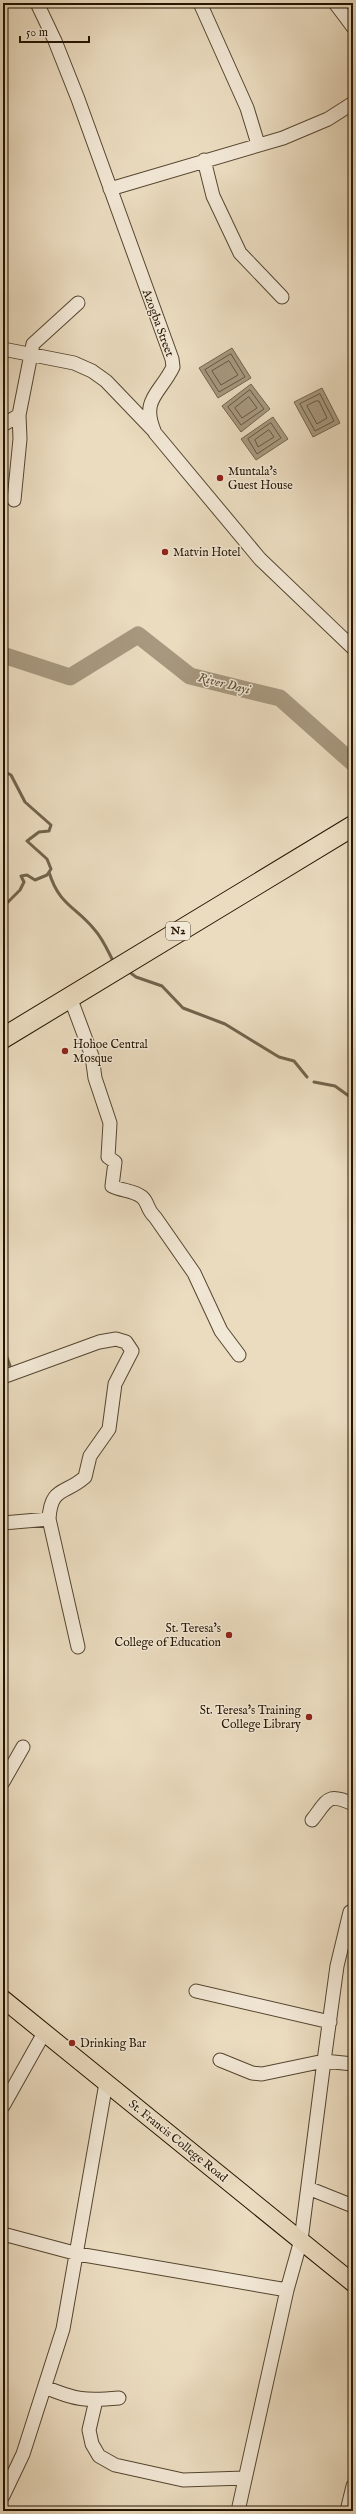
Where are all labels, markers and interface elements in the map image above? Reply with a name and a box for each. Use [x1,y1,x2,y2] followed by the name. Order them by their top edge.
[20,18,89,44] scale bar
[26,25,48,40] text: 50 m
[139,286,177,359] street label: Azogba Street
[228,464,293,493] place label: Muntala's Guest House
[215,473,225,483] marker: Muntala's Guest House
[173,545,241,560] place label: Matvin Hotel
[160,547,170,557] marker: Matvin Hotel
[196,669,253,699] water label: River Dayi
[166,922,190,940] road number: N2
[73,1037,149,1067] place label: Hohoe Central Mosque
[60,1046,70,1056] marker: Hohoe Central Mosque
[115,1621,222,1650] place label: St. Teresa's College of Education
[224,1630,234,1640] marker: St. Teresa's College of Education
[200,1703,301,1732] place label: St. Teresa's Training College Library
[304,1712,314,1722] marker: St. Teresa's Training College Library
[80,2036,147,2051] place label: Drinking Bar
[67,2038,77,2048] marker: Drinking Bar
[126,2097,231,2186] street label: St. Francis College Road

